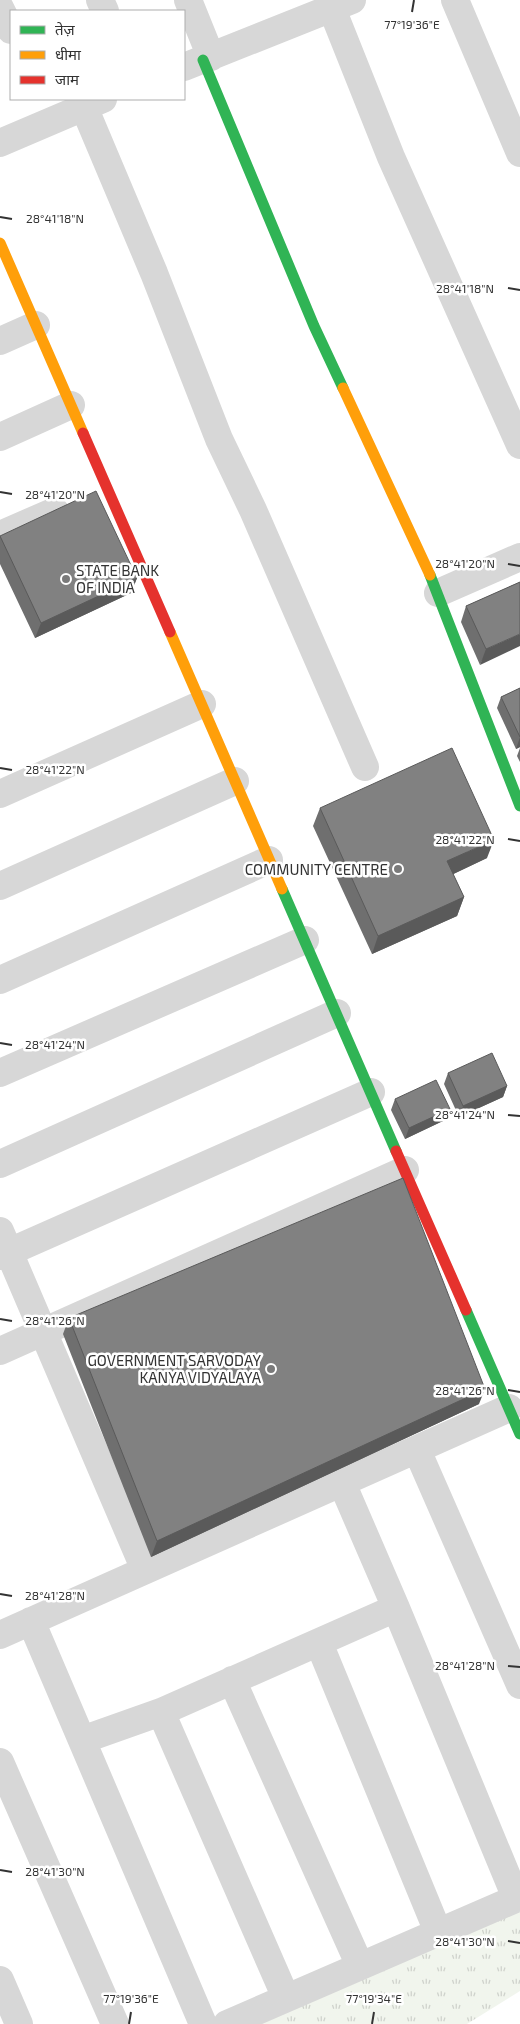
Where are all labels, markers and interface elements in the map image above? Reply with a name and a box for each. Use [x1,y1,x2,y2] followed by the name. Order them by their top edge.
[10,10,185,100] legend
[384,17,440,31] text: 77°19'36"E
[55,20,76,38] text: तेज़
[55,45,82,63] text: धीमा
[55,70,80,88] text: जाम
[26,211,84,225] text: 28°41'18"N
[436,281,494,295] text: 28°41'18"N
[25,487,85,501] text: 28°41'20"N
[435,556,495,570] text: 28°41'20"N
[76,561,159,596] place label: STATE BANK OF INDIA
[60,573,72,585] marker: STATE BANK OF INDIA
[25,762,85,776] text: 28°41'22"N
[435,832,495,846] text: 28°41'22"N
[245,860,388,878] place label: COMMUNITY CENTRE
[392,863,404,875] marker: COMMUNITY CENTRE
[25,1037,85,1051] text: 28°41'24"N
[435,1107,495,1121] text: 28°41'24"N
[25,1313,85,1327] text: 28°41'26"N
[87,1351,262,1386] place label: GOVERNMENT SARVODAY KANYA VIDYALAYA
[265,1363,277,1375] marker: GOVERNMENT SARVODAY KANYA VIDYALAYA
[435,1383,495,1397] text: 28°41'26"N
[25,1588,85,1602] text: 28°41'28"N
[435,1658,495,1672] text: 28°41'28"N
[25,1864,85,1878] text: 28°41'30"N
[435,1934,495,1948] text: 28°41'30"N
[103,1991,159,2005] text: 77°19'36"E
[346,1991,402,2005] text: 77°19'34"E

